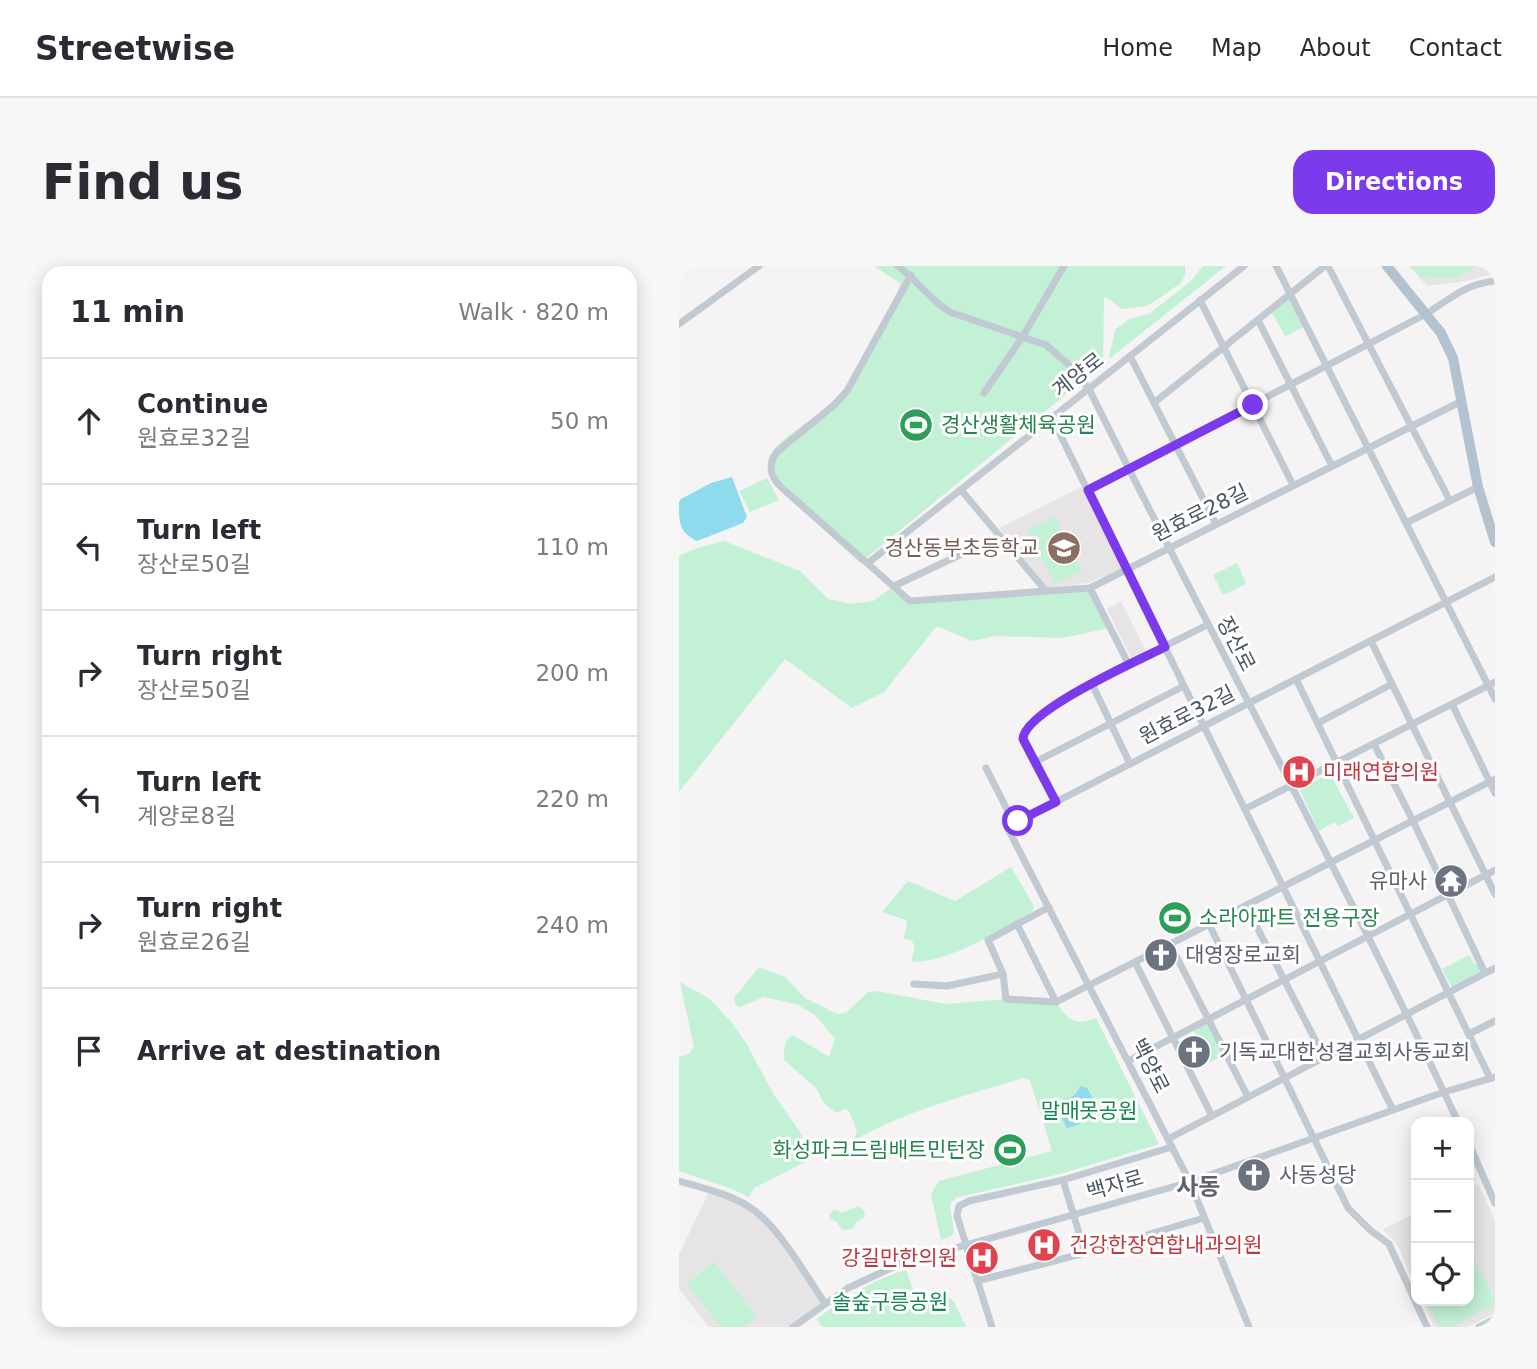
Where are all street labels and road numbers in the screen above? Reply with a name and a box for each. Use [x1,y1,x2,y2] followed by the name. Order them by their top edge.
[1048,348,1108,402] street label: 계양로
[1148,479,1252,547] street label: 원효로28길
[1212,613,1260,675] street label: 장산로
[1135,681,1239,749] street label: 원효로32길
[1126,1035,1174,1097] street label: 백양로
[1084,1165,1146,1205] street label: 백자로

